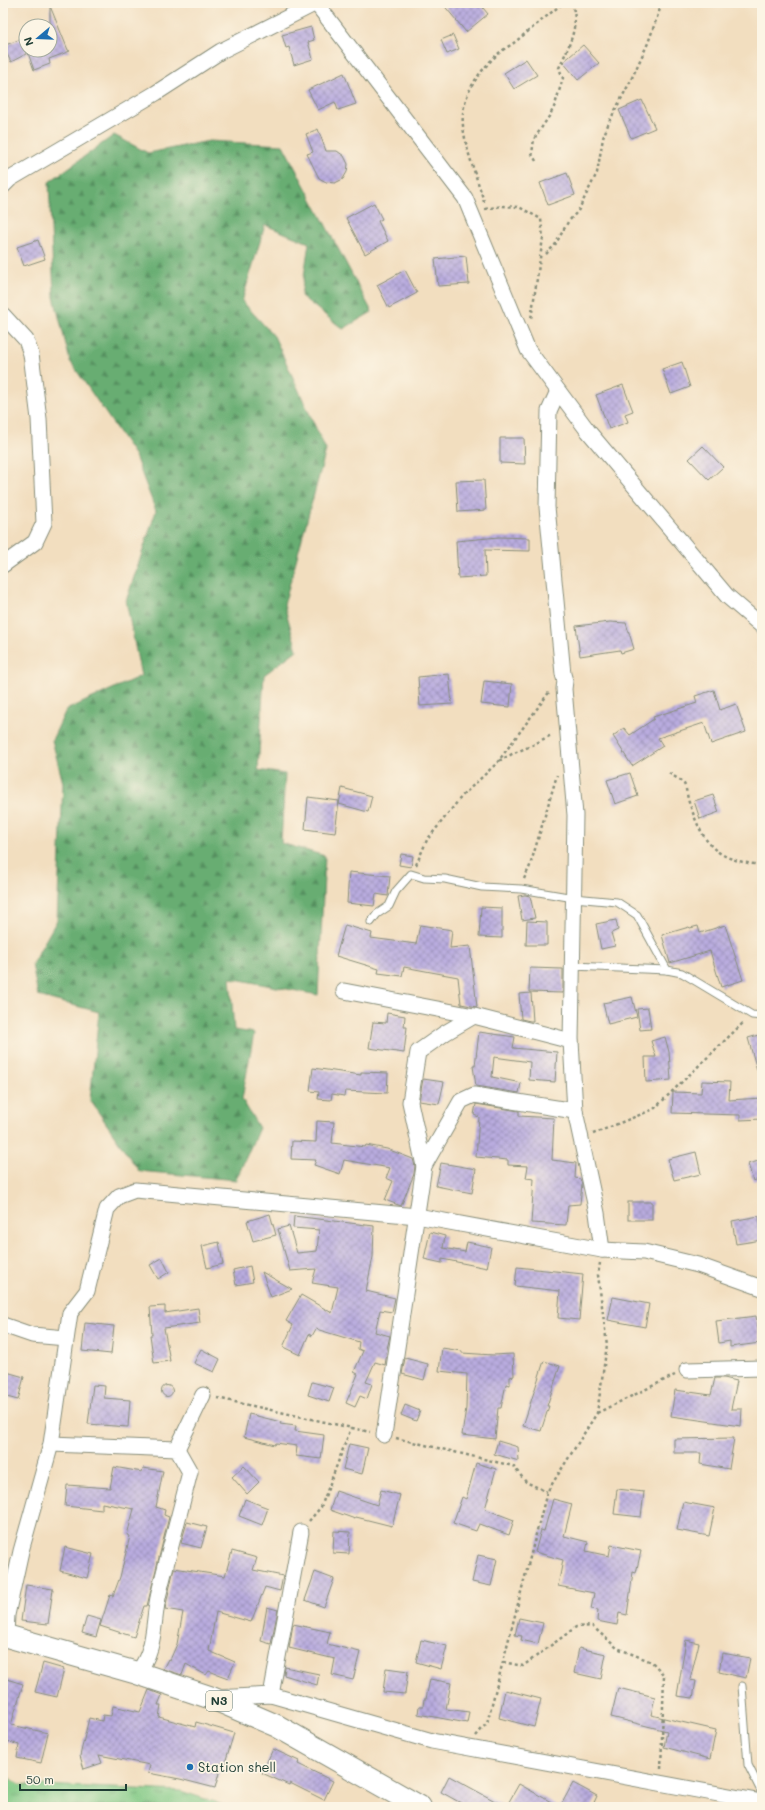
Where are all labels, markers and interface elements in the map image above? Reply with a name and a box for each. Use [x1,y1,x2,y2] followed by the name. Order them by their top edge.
[18,18,58,58] north arrow
[20,35,37,48] text: N
[206,1691,232,1711] road number: N3
[198,1758,276,1775] place label: Station shell
[185,1762,195,1772] marker: Station shell
[20,1766,126,1792] scale bar
[26,1771,54,1787] text: 50 m

